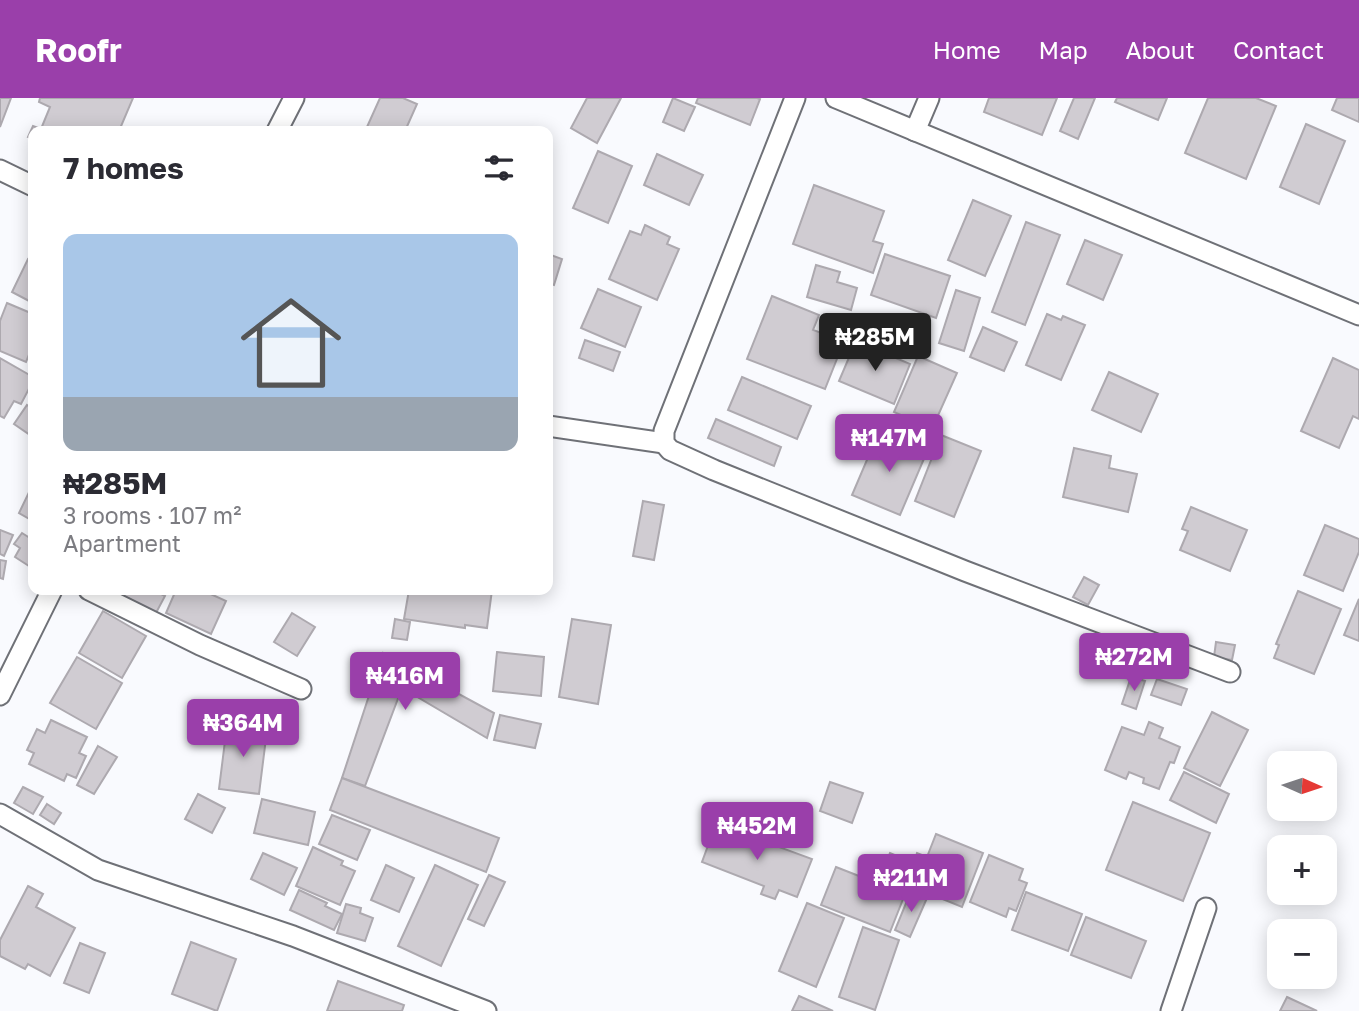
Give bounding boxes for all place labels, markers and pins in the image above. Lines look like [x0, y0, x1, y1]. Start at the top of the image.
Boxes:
pin: ₦285M [826, 314, 924, 373]
pin: ₦147M [840, 414, 938, 474]
pin: ₦272M [1085, 634, 1183, 693]
pin: ₦416M [356, 652, 454, 712]
pin: ₦364M [194, 700, 292, 759]
pin: ₦452M [708, 802, 806, 862]
pin: ₦211M [862, 854, 960, 914]

